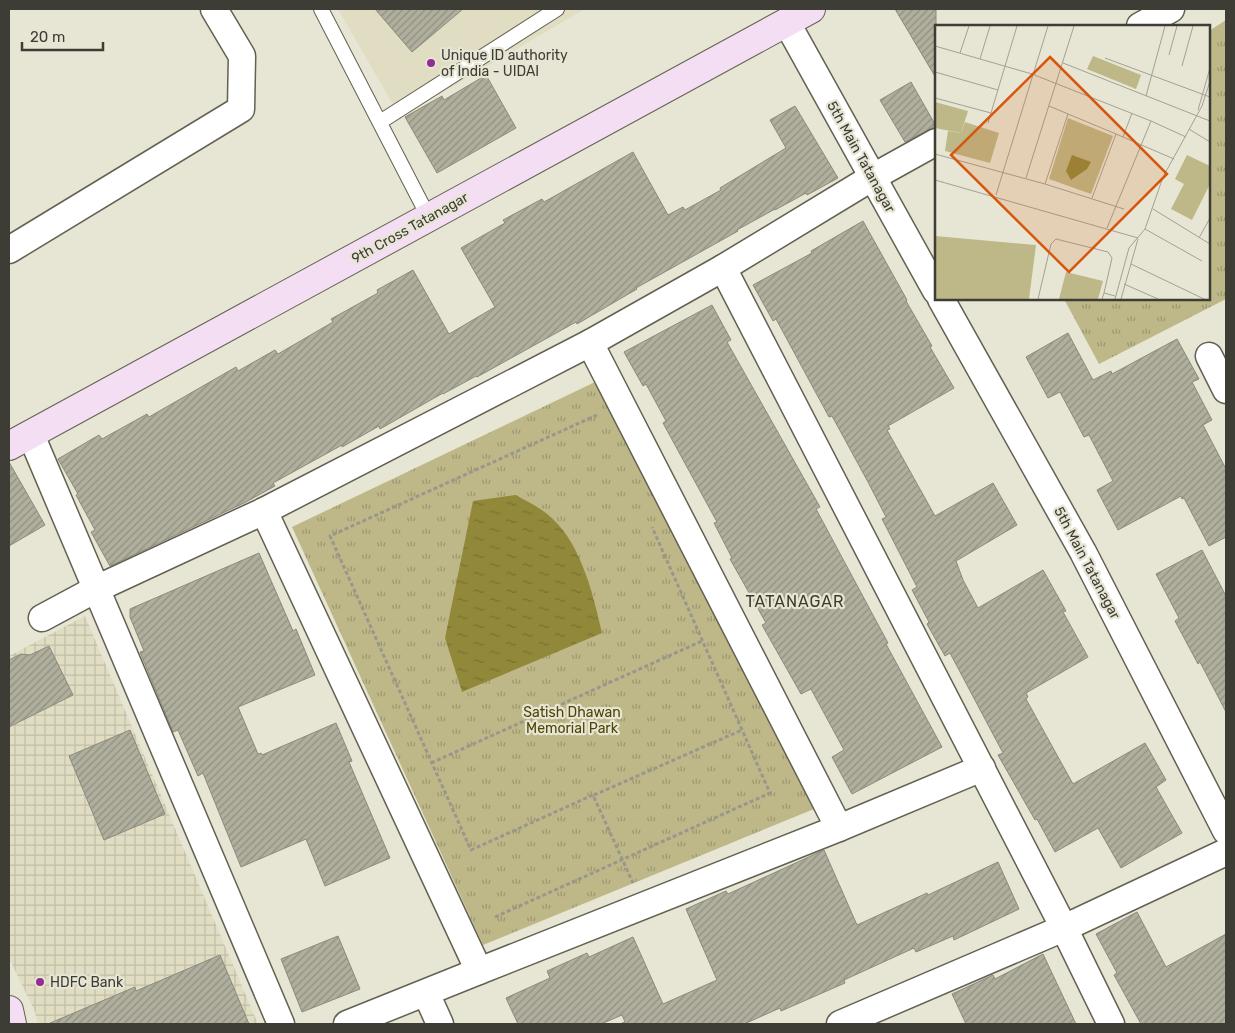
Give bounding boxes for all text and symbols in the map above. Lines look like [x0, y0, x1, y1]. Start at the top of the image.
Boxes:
scale bar [22, 20, 104, 52]
inset map [935, 25, 1210, 300]
text: 20 m [30, 28, 65, 46]
place label: Unique ID authority of India - UIDAI [441, 47, 568, 80]
marker: Unique ID authority of India - UIDAI [425, 57, 437, 69]
street label: 5th Main Tatanagar [823, 98, 899, 216]
street label: 9th Cross Tatanagar [349, 189, 472, 267]
street label: 5th Main Tatanagar [1050, 504, 1124, 623]
district label: TATANAGAR [746, 592, 844, 611]
park label: Satish Dhawan Memorial Park [523, 704, 621, 737]
place label: HDFC Bank [50, 974, 124, 991]
marker: HDFC Bank [34, 976, 46, 988]

